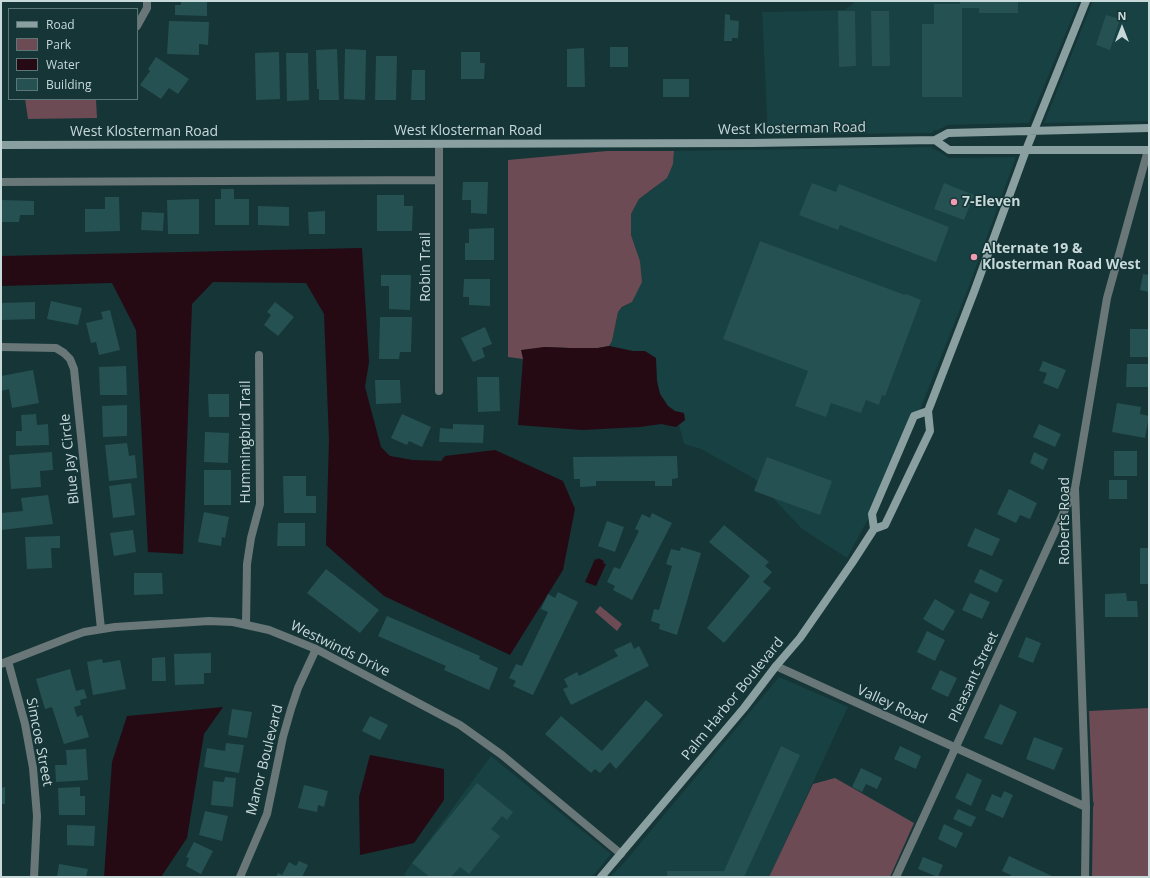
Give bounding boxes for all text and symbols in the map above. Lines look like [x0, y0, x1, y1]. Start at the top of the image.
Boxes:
legend [8, 8, 138, 100]
north arrow [1102, 8, 1142, 48]
text: N [1118, 8, 1126, 23]
text: Road [46, 16, 75, 33]
text: Park [46, 36, 71, 53]
text: Water [46, 56, 80, 73]
text: Building [46, 76, 91, 93]
street label: West Klosterman Road [718, 119, 866, 139]
street label: West Klosterman Road [394, 123, 542, 139]
street label: West Klosterman Road [70, 124, 218, 140]
place label: 7-Eleven [962, 194, 1020, 210]
marker: 7-Eleven [949, 197, 959, 207]
street label: Robin Trail [418, 232, 434, 302]
place label: Alternate 19 & Klosterman Road West [982, 241, 1141, 274]
marker: Alternate 19 & Klosterman Road West [969, 252, 979, 262]
street label: Hummingbird Trail [238, 381, 254, 503]
street label: Blue Jay Circle [57, 413, 83, 505]
street label: Roberts Road [1057, 477, 1073, 565]
street label: Westwinds Drive [288, 618, 392, 680]
street label: Pleasant Street [946, 629, 1002, 725]
street label: Palm Harbor Boulevard [678, 634, 788, 764]
street label: Valley Road [854, 682, 930, 728]
street label: Simcoe Street [22, 696, 56, 788]
street label: Manor Boulevard [243, 703, 287, 817]

